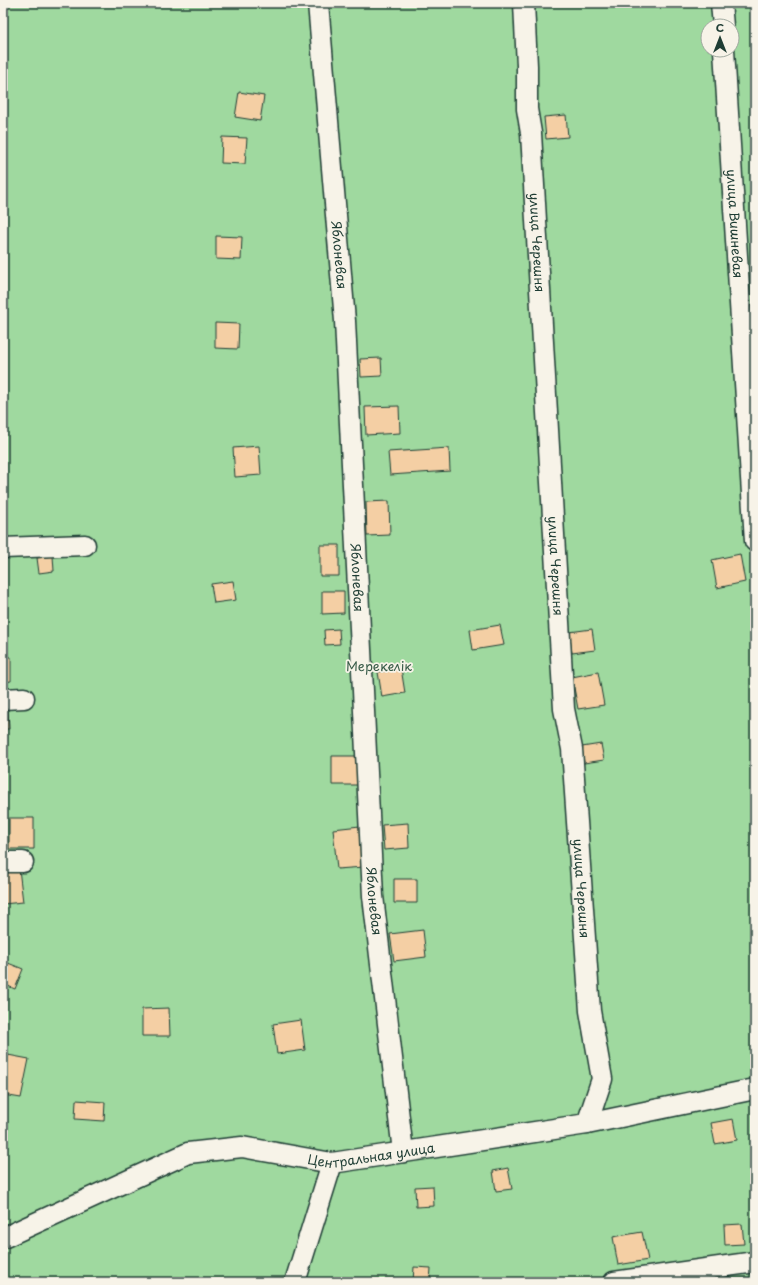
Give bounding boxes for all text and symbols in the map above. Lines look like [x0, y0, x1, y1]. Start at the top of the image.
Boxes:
north arrow [700, 18, 740, 58]
text: С [716, 19, 724, 36]
street label: улица Вишневая [723, 169, 748, 279]
street label: улица Черешня [525, 192, 550, 293]
street label: Яблоневая [328, 220, 352, 290]
street label: улица Черешня [544, 516, 569, 616]
street label: Яблоневая [347, 543, 369, 612]
park label: Мерекелік [346, 656, 412, 675]
street label: улица Черешня [569, 838, 595, 939]
street label: Яблоневая [363, 867, 388, 936]
street label: Центральная улица [306, 1137, 437, 1172]

